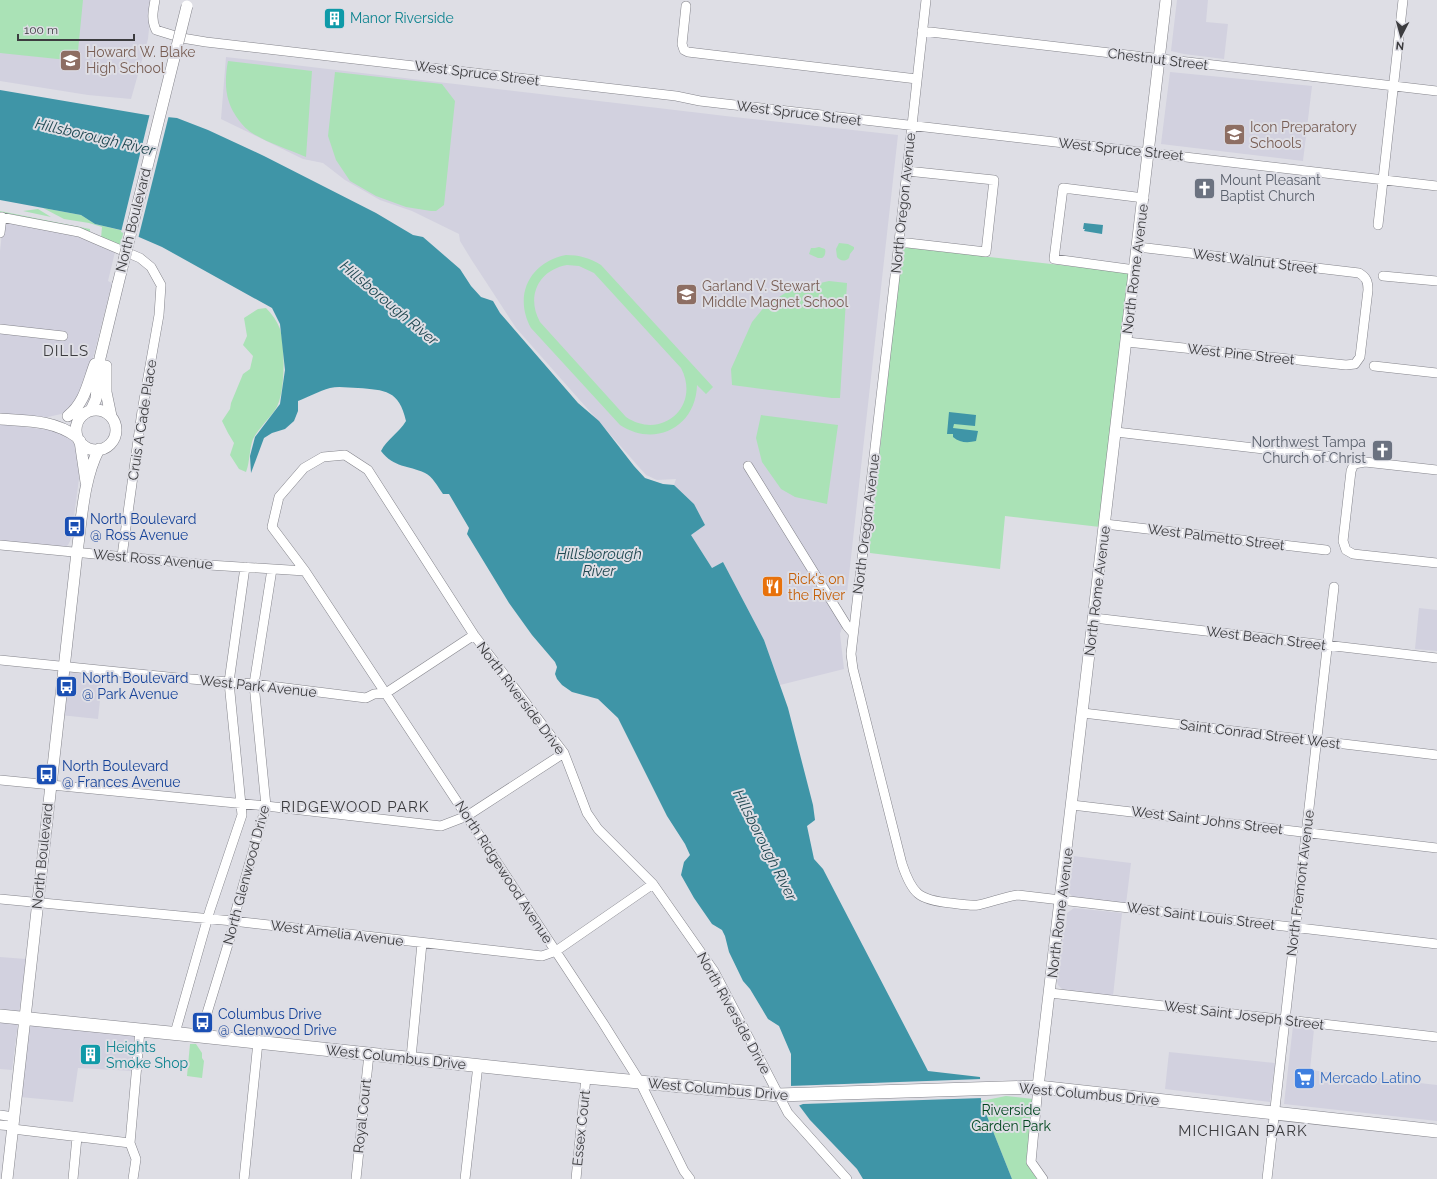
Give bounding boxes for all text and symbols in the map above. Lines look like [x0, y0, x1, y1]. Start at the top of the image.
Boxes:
building icon: Manor Riverside [322, 5, 348, 31]
place label: Manor Riverside [350, 10, 454, 26]
scale bar [18, 16, 134, 42]
north arrow [1381, 16, 1421, 56]
text: 100 m [24, 23, 58, 37]
text: N [1395, 39, 1405, 52]
place label: Howard W. Blake High School [86, 44, 196, 76]
street label: Chestnut Street [1107, 45, 1209, 73]
school or university icon: Howard W. Blake High School [58, 47, 84, 73]
street label: West Spruce Street [414, 57, 541, 89]
street label: West Spruce Street [736, 97, 863, 129]
water label: Hillsborough River [33, 114, 157, 160]
place label: Icon Preparatory Schools [1250, 119, 1357, 151]
school or university icon: Icon Preparatory Schools [1221, 122, 1247, 148]
street label: North Oregon Avenue [888, 132, 918, 274]
street label: West Spruce Street [1058, 134, 1185, 164]
street label: North Boulevard [112, 166, 154, 274]
place label: Mount Pleasant Baptist Church [1220, 172, 1321, 204]
church icon: Mount Pleasant Baptist Church [1191, 175, 1217, 201]
street label: North Rome Avenue [1119, 203, 1151, 335]
street label: West Walnut Street [1192, 245, 1318, 277]
water label: Hillsborough River [336, 257, 442, 350]
place label: Garland V. Stewart Middle Magnet School [702, 278, 848, 310]
school or university icon: Garland V. Stewart Middle Magnet School [674, 281, 700, 307]
street label: West Pine Street [1187, 340, 1296, 368]
district label: DILLS [43, 342, 89, 360]
street label: Cruis A Cade Place [125, 358, 159, 482]
place label: Northwest Tampa Church of Christ [1252, 434, 1366, 466]
church icon: Northwest Tampa Church of Christ [1369, 437, 1395, 463]
street label: North Oregon Avenue [849, 453, 883, 595]
place label: North Boulevard @ Ross Avenue [90, 511, 197, 543]
bus stop icon: North Boulevard @ Ross Avenue [61, 514, 87, 540]
street label: West Palmetto Street [1147, 521, 1286, 553]
street label: North Rome Avenue [1081, 525, 1113, 657]
water label: Hillsborough River [556, 545, 642, 580]
street label: West Ross Avenue [93, 546, 213, 572]
place label: Rick's on the River [788, 571, 845, 603]
restaurant icon: Rick's on the River [759, 574, 785, 600]
street label: West Beach Street [1205, 623, 1327, 653]
street label: North Riverside Drive [474, 639, 568, 757]
place label: North Boulevard @ Park Avenue [82, 670, 189, 702]
street label: West Park Avenue [199, 672, 317, 700]
bus stop icon: North Boulevard @ Park Avenue [53, 673, 79, 699]
street label: Saint Conrad Street West [1179, 716, 1342, 752]
place label: North Boulevard @ Frances Avenue [62, 758, 181, 790]
bus stop icon: North Boulevard @ Frances Avenue [34, 761, 60, 787]
water label: Hillsborough River [729, 786, 801, 904]
district label: RIDGEWOOD PARK [281, 798, 429, 816]
street label: North Ridgewood Avenue [452, 798, 556, 946]
street label: North Boulevard [28, 802, 56, 910]
street label: North Glenwood Drive [220, 803, 272, 947]
street label: West Saint Johns Street [1130, 803, 1284, 837]
street label: North Fremont Avenue [1283, 809, 1317, 957]
street label: North Rome Avenue [1044, 847, 1076, 979]
street label: West Saint Louis Street [1126, 899, 1276, 933]
street label: West Amelia Avenue [270, 917, 404, 949]
street label: North Riverside Drive [694, 949, 774, 1077]
street label: West Saint Joseph Street [1163, 997, 1325, 1033]
place label: Columbus Drive @ Glenwood Drive [218, 1006, 337, 1038]
bus stop icon: Columbus Drive @ Glenwood Drive [189, 1009, 215, 1035]
place label: Heights Smoke Shop [106, 1039, 189, 1071]
building icon: Heights Smoke Shop [77, 1042, 103, 1068]
street label: West Columbus Drive [325, 1042, 467, 1072]
supermarket icon: Mercado Latino [1291, 1065, 1317, 1091]
place label: Mercado Latino [1320, 1070, 1421, 1086]
street label: West Columbus Drive [647, 1075, 789, 1103]
street label: Royal Court [350, 1078, 374, 1154]
street label: West Columbus Drive [1018, 1080, 1160, 1108]
street label: Essex Court [569, 1089, 593, 1167]
park label: Riverside Garden Park [971, 1102, 1051, 1134]
district label: MICHIGAN PARK [1178, 1122, 1308, 1140]

